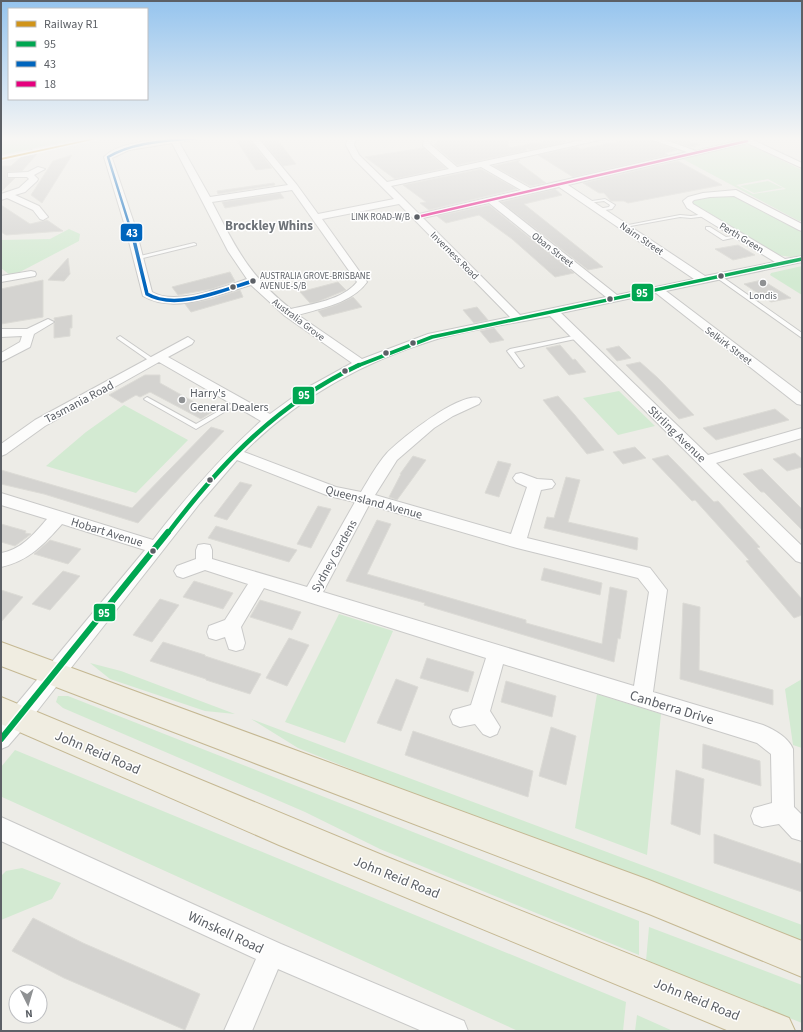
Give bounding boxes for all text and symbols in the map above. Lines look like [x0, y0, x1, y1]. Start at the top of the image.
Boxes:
legend [8, 8, 148, 100]
text: Railway R1 [44, 16, 98, 33]
text: 95 [44, 36, 56, 53]
text: 43 [44, 56, 56, 73]
text: 18 [44, 76, 56, 93]
place label: LINK ROAD-W/B [351, 211, 410, 224]
marker: LINK ROAD-W/B [412, 212, 422, 222]
district label: Brockley Whins [225, 217, 313, 235]
street label: Nairn Street [617, 219, 667, 259]
street label: Perth Green [717, 219, 766, 257]
line badge: 43 [120, 223, 143, 242]
text: 43 [126, 226, 138, 241]
street label: Inverness Road [427, 228, 482, 283]
street label: Oban Street [529, 229, 577, 271]
place label: AUSTRALIA GROVE-BRISBANE AVENUE-S/B [260, 270, 371, 293]
unlabelled marker [716, 271, 726, 281]
marker: AUSTRALIA GROVE-BRISBANE AVENUE-S/B [248, 276, 258, 286]
marker: Londis [758, 278, 768, 288]
unlabelled marker [228, 282, 238, 292]
line badge: 95 [631, 283, 654, 302]
text: 95 [636, 286, 648, 301]
place label: Londis [749, 289, 777, 303]
unlabelled marker [605, 294, 615, 304]
street label: Australia Grove [269, 295, 328, 344]
street label: Selkirk Street [702, 323, 755, 369]
unlabelled marker [408, 338, 418, 348]
unlabelled marker [381, 348, 391, 358]
unlabelled marker [340, 366, 350, 376]
street label: Tasmania Road [42, 377, 117, 428]
place label: Harry's General Dealers [190, 385, 269, 416]
line badge: 95 [292, 386, 315, 405]
text: 95 [298, 388, 310, 403]
marker: Harry's General Dealers [177, 395, 187, 405]
street label: Stirling Avenue [644, 402, 710, 467]
unlabelled marker [205, 475, 215, 485]
street label: Queensland Avenue [324, 481, 424, 524]
street label: Hobart Avenue [69, 513, 145, 552]
street label: Sydney Gardens [307, 517, 361, 596]
unlabelled marker [148, 546, 158, 556]
line badge: 95 [93, 603, 116, 622]
text: 95 [98, 606, 110, 621]
street label: Canberra Drive [627, 686, 716, 730]
street label: John Reid Road [52, 726, 143, 780]
street label: John Reid Road [351, 852, 443, 904]
street label: Winskell Road [184, 907, 267, 959]
street label: John Reid Road [651, 974, 743, 1026]
north arrow [8, 984, 48, 1024]
text: N [25, 1006, 33, 1021]

